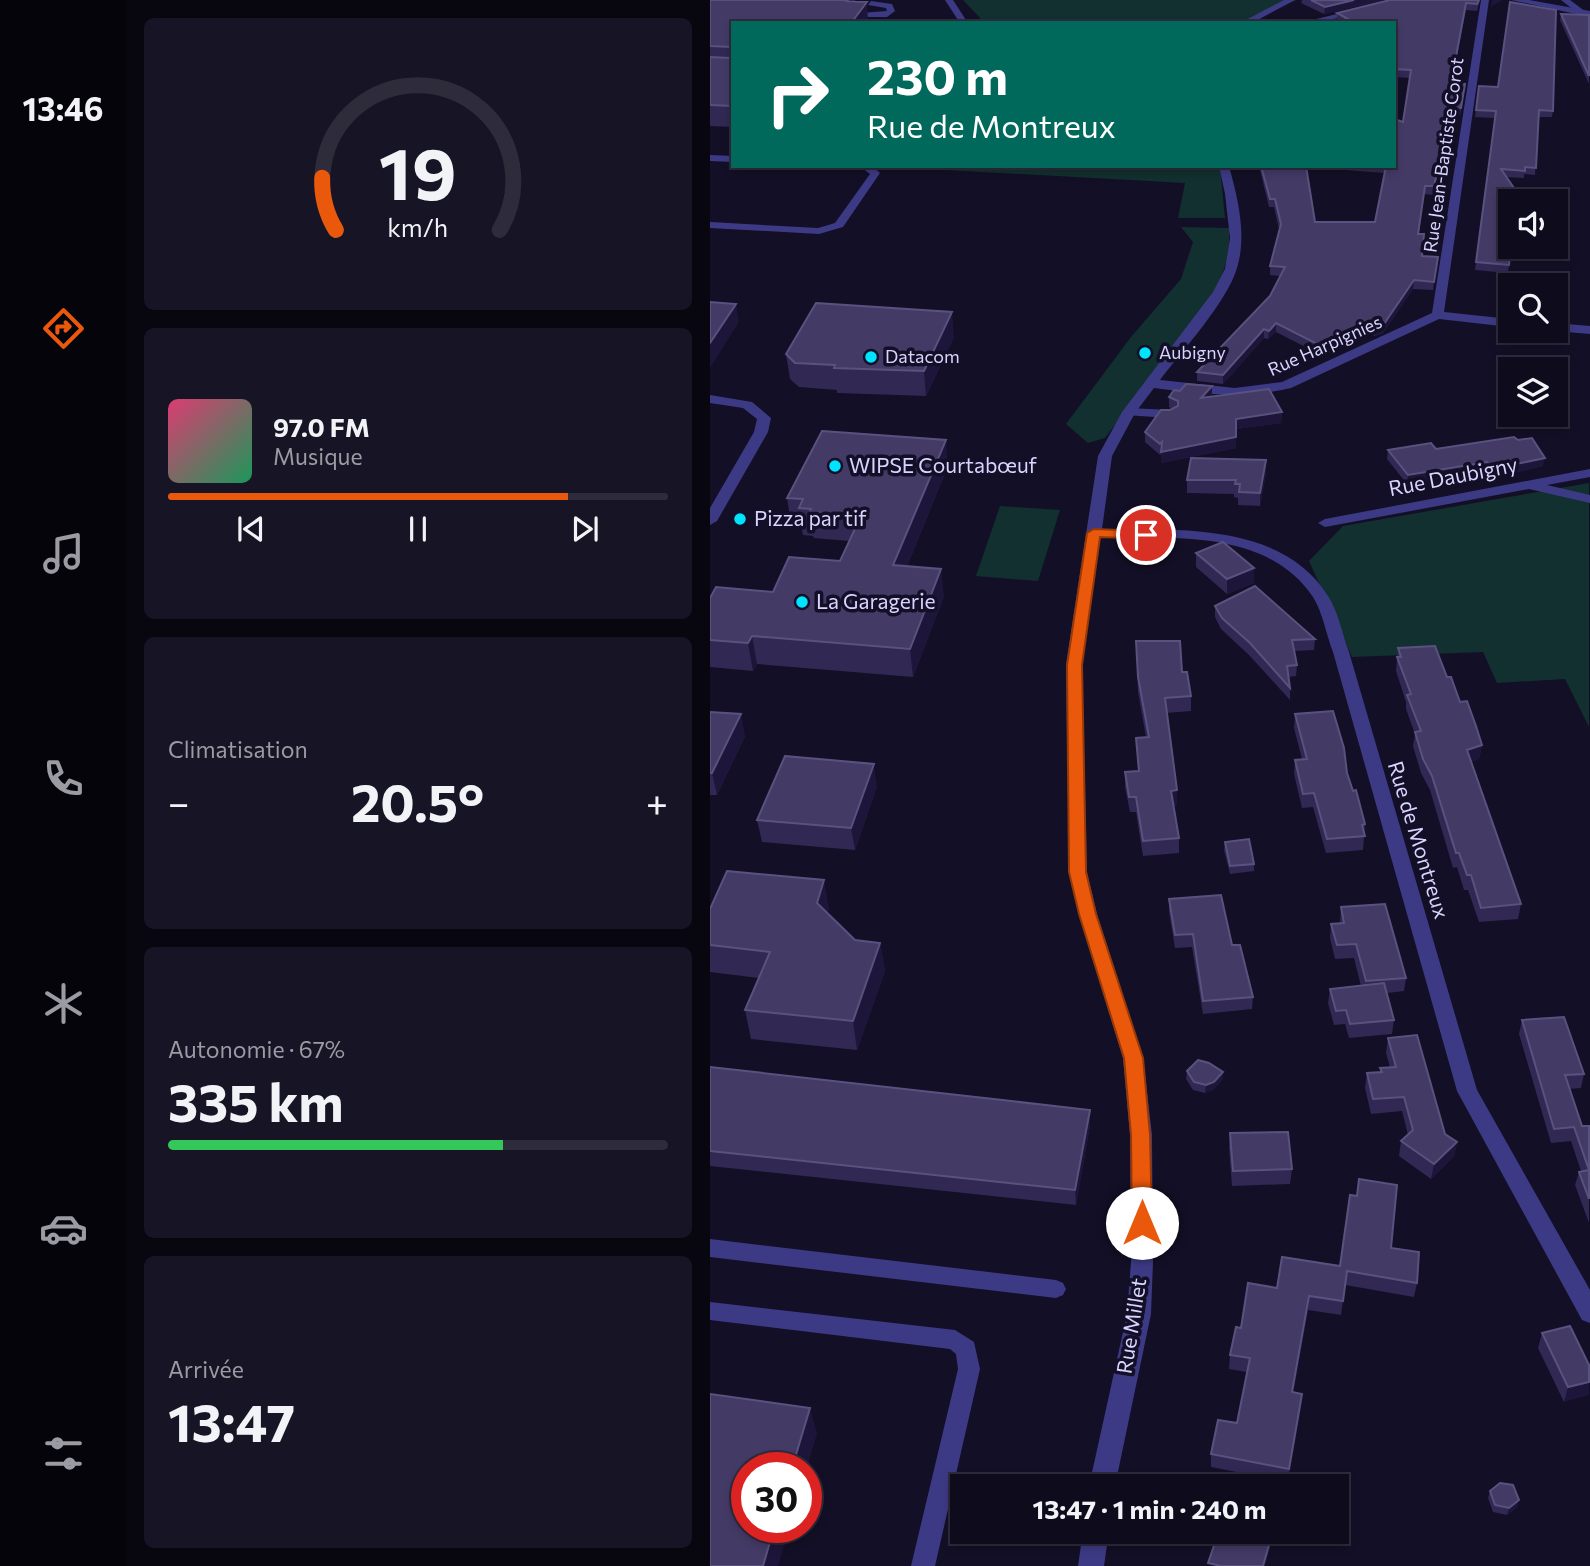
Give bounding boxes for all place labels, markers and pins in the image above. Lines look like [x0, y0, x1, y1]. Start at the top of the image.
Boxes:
place label: Aubigny [1159, 341, 1226, 363]
place label: Datacom [885, 345, 960, 367]
marker: Aubigny [1137, 345, 1153, 361]
marker: Datacom [863, 349, 879, 365]
place label: WIPSE Courtabœuf [849, 452, 1038, 477]
marker: WIPSE Courtabœuf [827, 458, 843, 474]
place label: Pizza par tif [754, 505, 867, 530]
pin [1116, 505, 1176, 565]
marker: Pizza par tif [732, 511, 748, 527]
place label: La Garagerie [816, 588, 936, 613]
marker: La Garagerie [794, 594, 810, 610]

